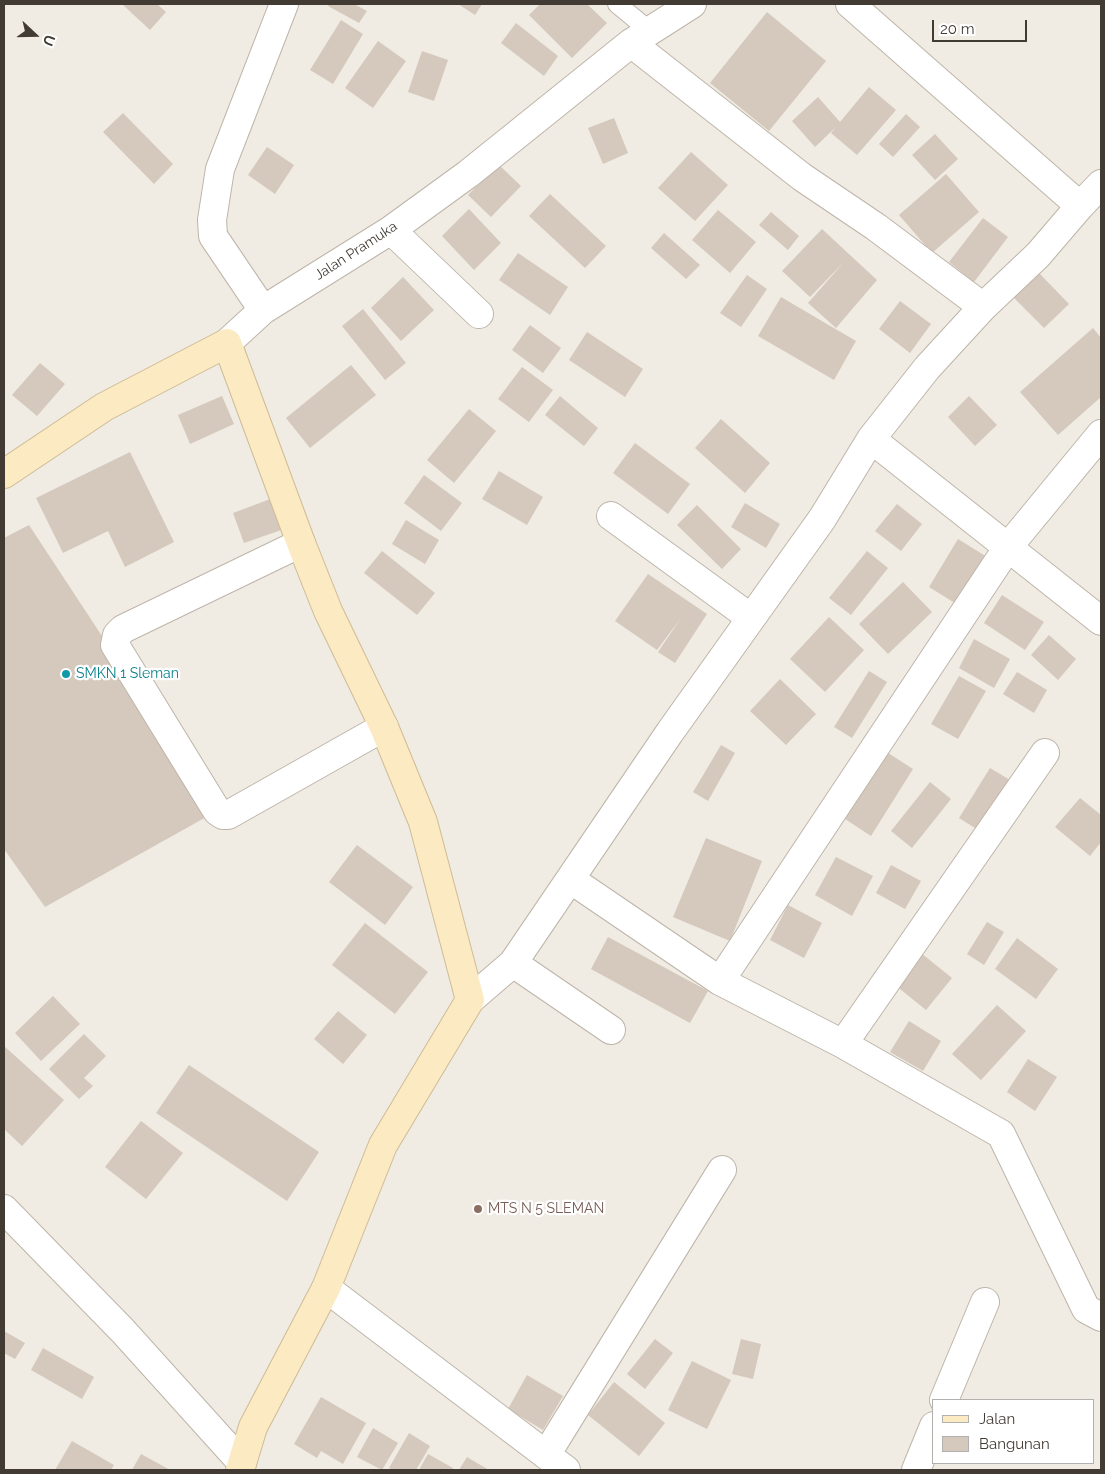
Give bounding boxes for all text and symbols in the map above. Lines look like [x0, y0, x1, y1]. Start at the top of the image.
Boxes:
north arrow [10, 10, 60, 60]
scale bar [935, 10, 1030, 42]
text: 20 m [940, 20, 975, 38]
text: U [40, 33, 58, 48]
street label: Jalan Pramuka [312, 218, 400, 284]
place label: SMKN 1 Sleman [76, 666, 179, 682]
marker: SMKN 1 Sleman [60, 668, 72, 680]
place label: MTS N 5 SLEMAN [488, 1201, 604, 1217]
marker: MTS N 5 SLEMAN [472, 1203, 484, 1215]
legend [932, 1399, 1095, 1464]
text: Jalan [979, 1410, 1015, 1428]
text: Bangunan [979, 1435, 1050, 1453]

